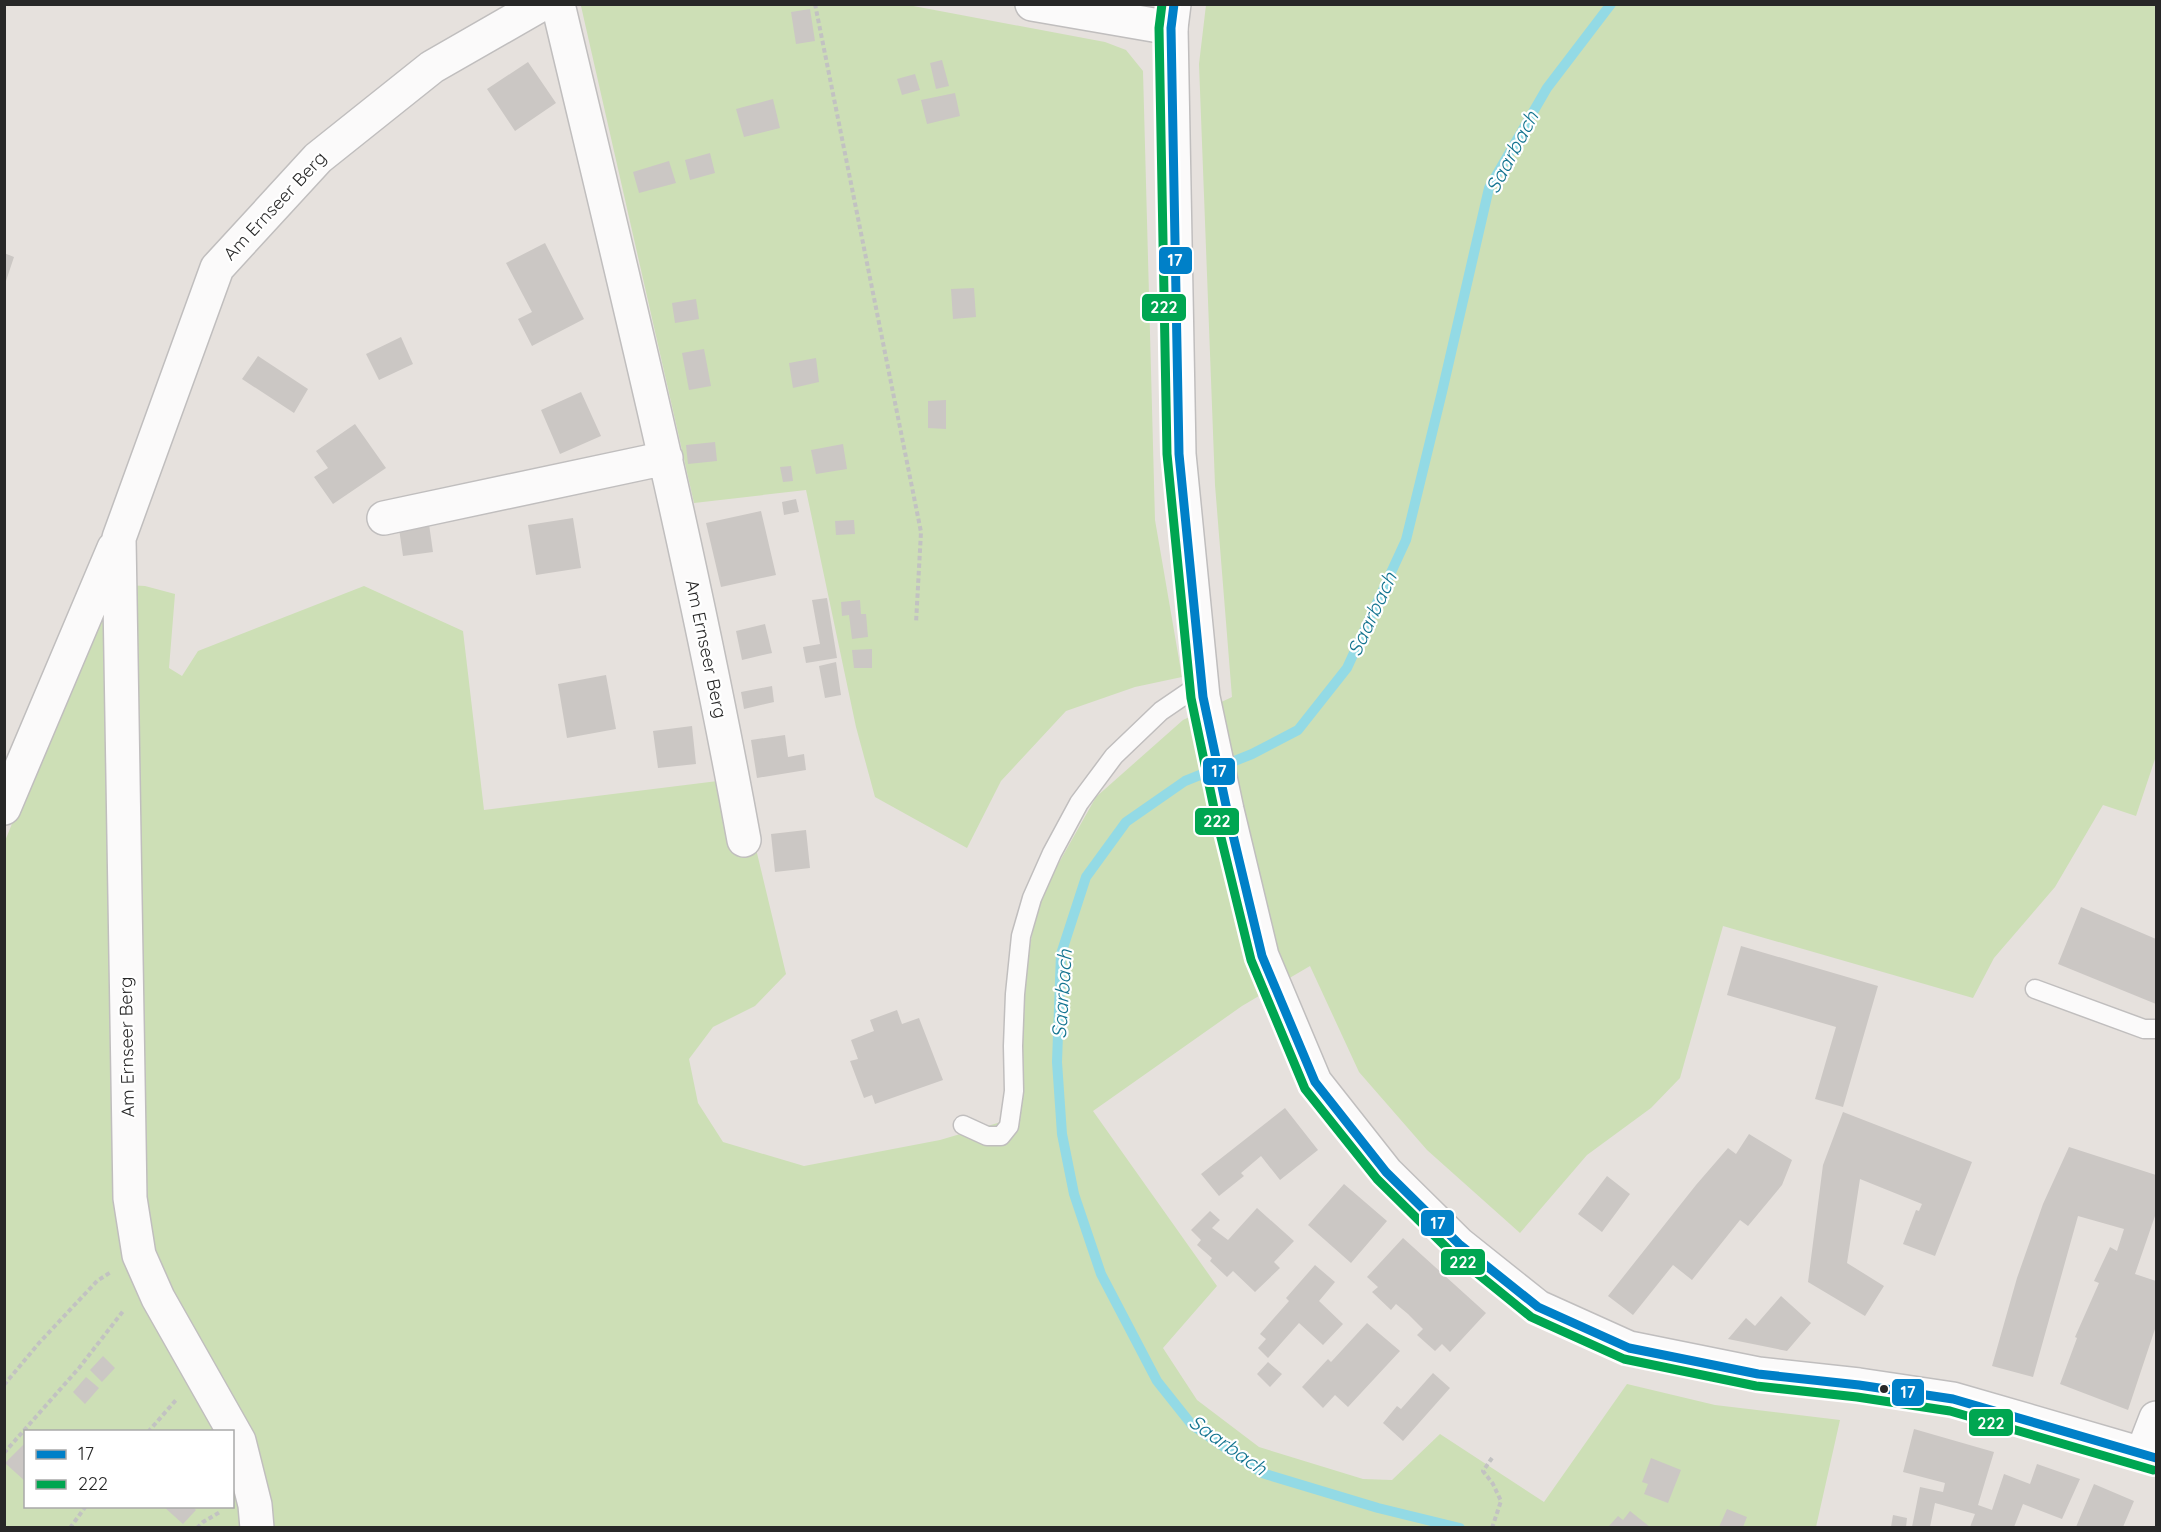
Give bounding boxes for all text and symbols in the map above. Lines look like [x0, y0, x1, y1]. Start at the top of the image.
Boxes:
water label: Saarbach [1480, 106, 1544, 197]
street label: Am Ernseer Berg [218, 146, 331, 265]
line badge: 17 [1158, 246, 1193, 275]
text: 17 [1167, 250, 1183, 270]
line badge: 222 [1141, 293, 1187, 322]
text: 222 [1150, 297, 1178, 317]
water label: Saarbach [1341, 567, 1402, 660]
street label: Am Ernseer Berg [681, 578, 732, 720]
line badge: 17 [1202, 757, 1236, 786]
text: 17 [1211, 761, 1227, 781]
line badge: 222 [1194, 807, 1240, 836]
text: 222 [1203, 811, 1231, 831]
water label: Saarbach [1046, 948, 1077, 1039]
street label: Am Ernseer Berg [114, 976, 139, 1118]
line badge: 17 [1420, 1209, 1455, 1237]
text: 17 [1430, 1213, 1446, 1233]
line badge: 222 [1440, 1248, 1486, 1276]
text: 222 [1449, 1252, 1477, 1272]
line badge: 17 [1891, 1378, 1925, 1407]
text: 17 [1900, 1382, 1916, 1402]
unlabelled marker [1878, 1383, 1890, 1395]
line badge: 222 [1968, 1408, 2014, 1437]
water label: Saarbach [1185, 1409, 1273, 1481]
text: 222 [1977, 1413, 2005, 1433]
legend [24, 1430, 234, 1508]
text: 17 [78, 1442, 94, 1465]
text: 222 [78, 1472, 108, 1495]

